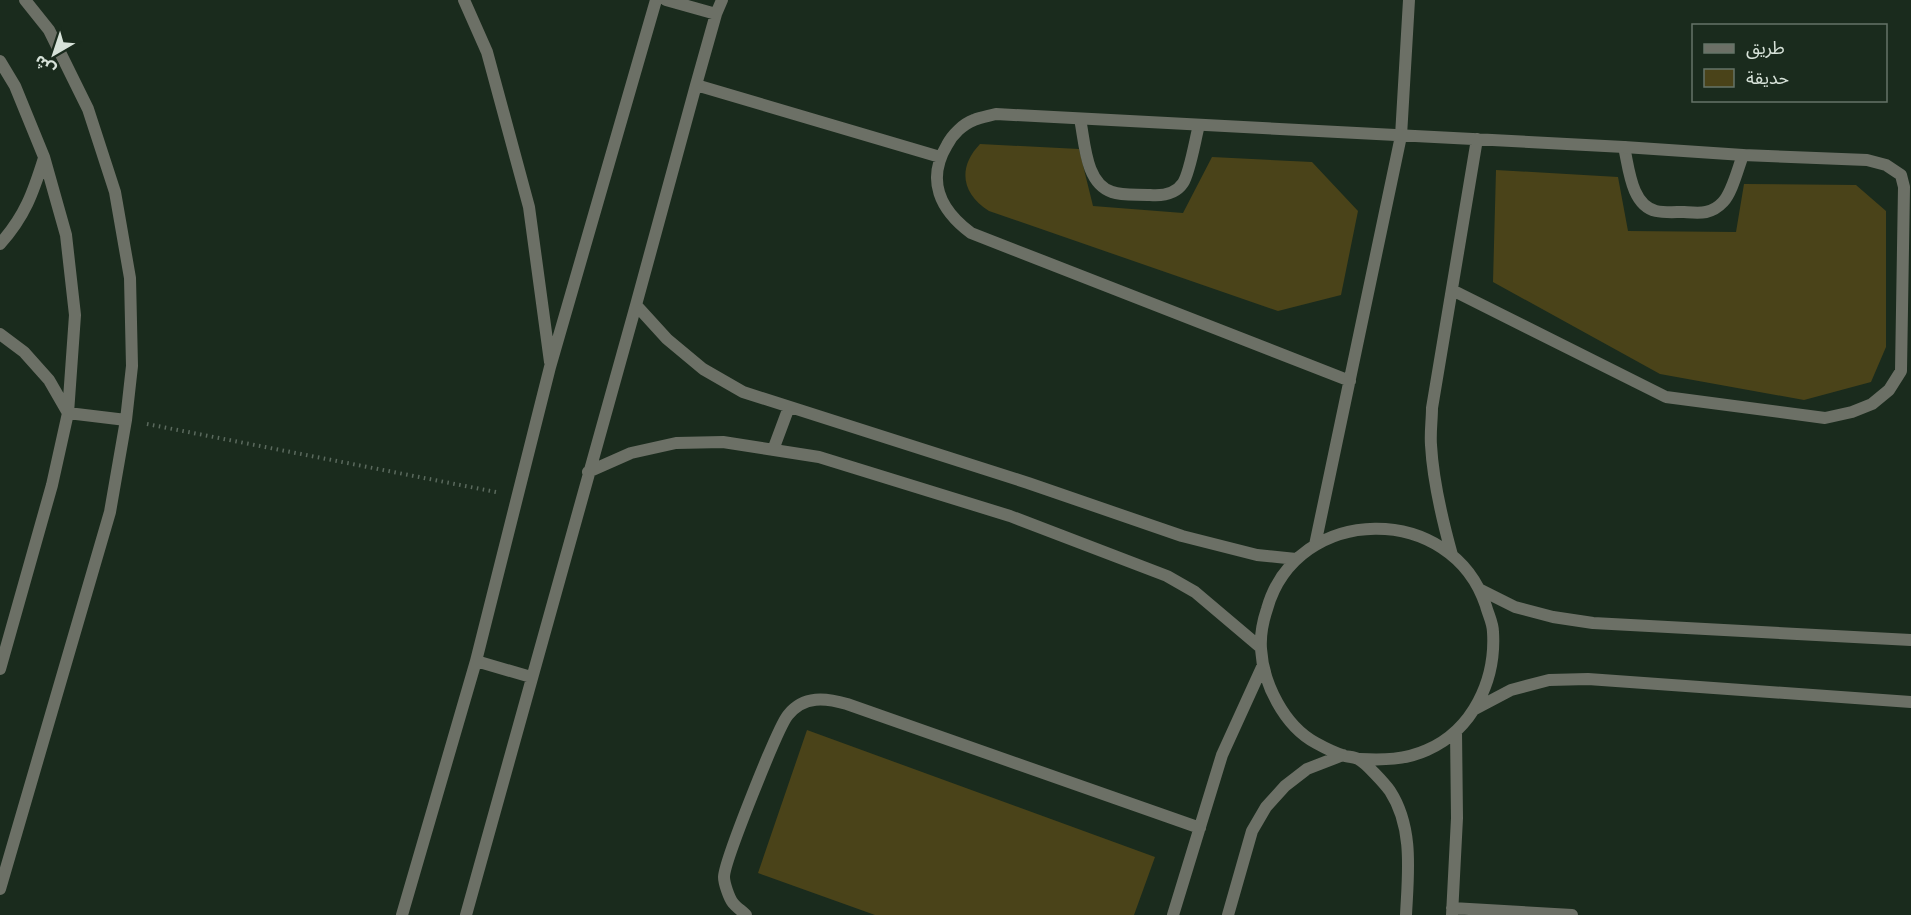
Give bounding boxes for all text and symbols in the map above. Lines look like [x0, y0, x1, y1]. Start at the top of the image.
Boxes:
north arrow [24, 24, 84, 84]
legend [1692, 24, 1887, 102]
text: طريق [1746, 35, 1785, 60]
text: ش [29, 49, 61, 81]
text: حديقة [1746, 65, 1789, 90]

